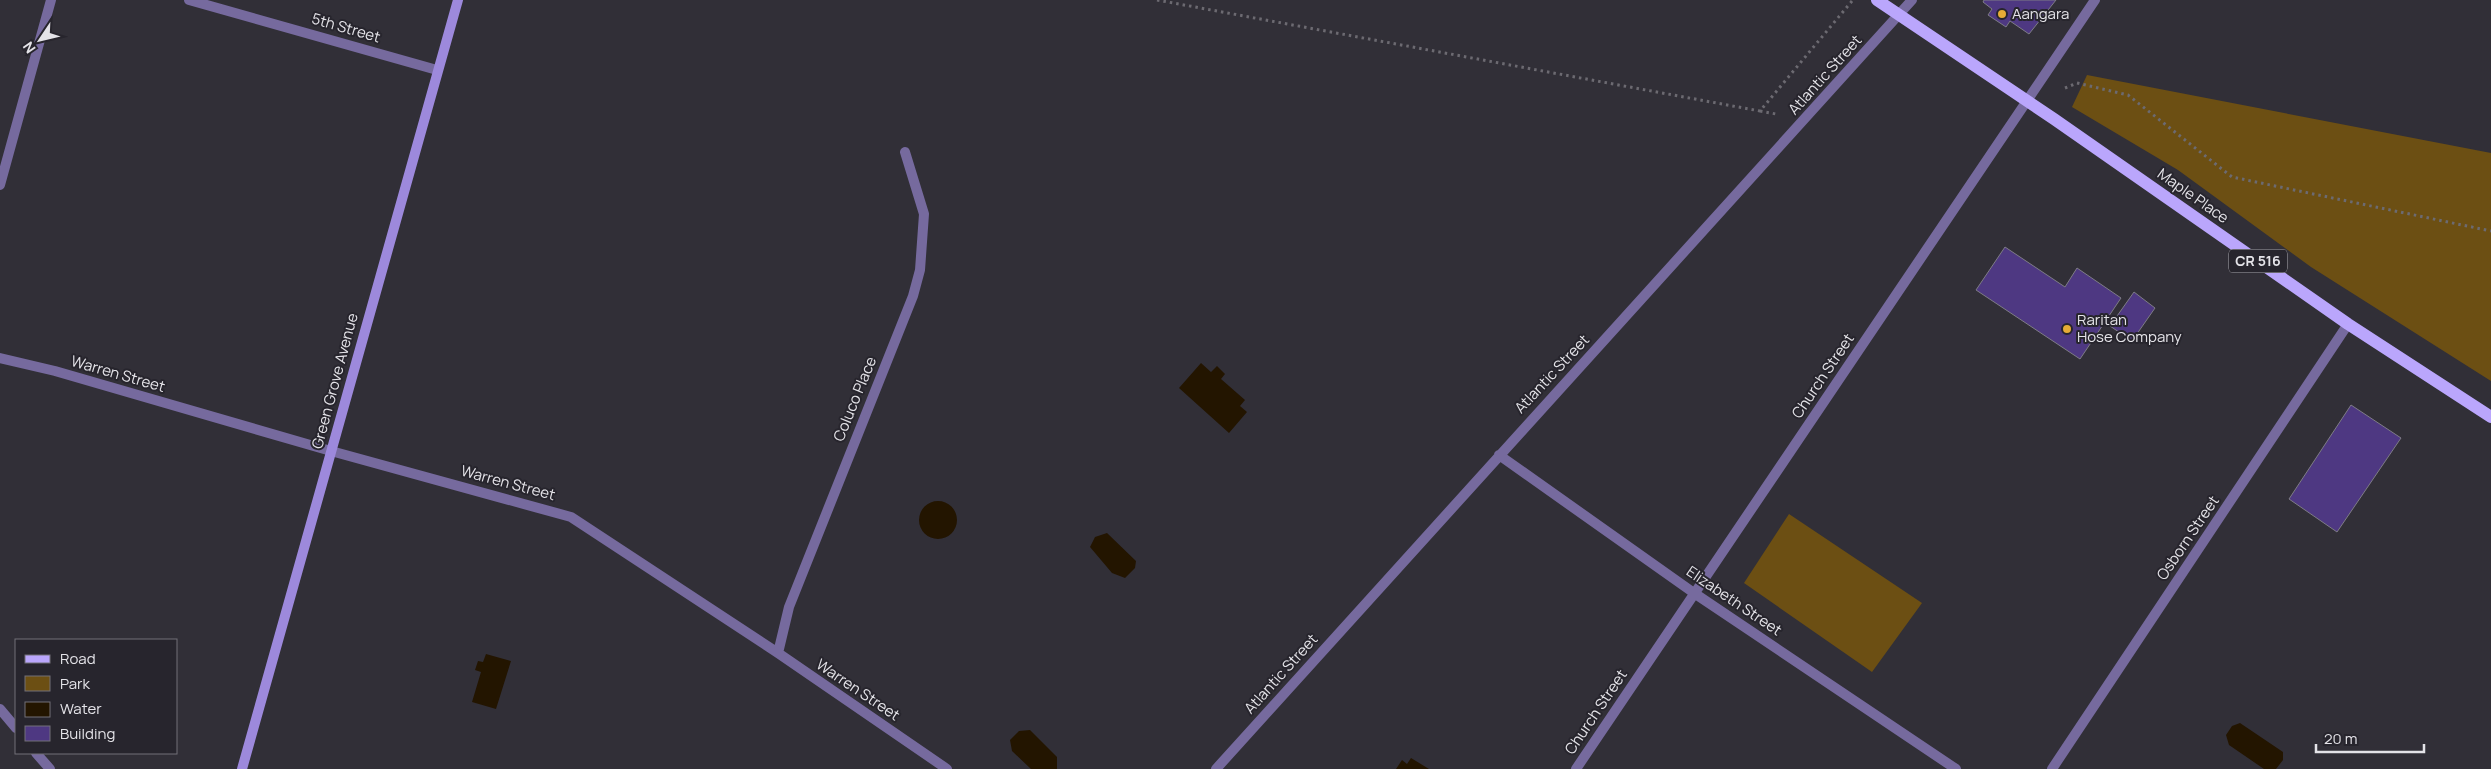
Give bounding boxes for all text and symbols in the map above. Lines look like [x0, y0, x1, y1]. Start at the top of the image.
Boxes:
place label: Aangara [2012, 3, 2069, 24]
street label: 5th Street [309, 8, 383, 47]
marker: Aangara [1996, 8, 2008, 20]
north arrow [15, 15, 65, 65]
street label: Atlantic Street [1783, 30, 1866, 119]
text: N [18, 38, 40, 57]
street label: Maple Place [2153, 163, 2233, 228]
road number: CR 516 [2229, 250, 2287, 272]
place label: Raritan Hose Company [2077, 309, 2182, 347]
street label: Green Grove Avenue [306, 310, 363, 451]
marker: Raritan Hose Company [2061, 323, 2073, 335]
street label: Church Street [1786, 329, 1859, 422]
street label: Atlantic Street [1510, 330, 1594, 418]
street label: Warren Street [69, 350, 168, 397]
street label: Coluco Place [828, 353, 881, 444]
street label: Warren Street [459, 460, 558, 505]
street label: Osborn Street [2152, 491, 2224, 584]
street label: Elizabeth Street [1682, 561, 1786, 640]
street label: Atlantic Street [1239, 629, 1322, 718]
legend [15, 639, 178, 754]
text: Road [60, 648, 96, 669]
street label: Warren Street [812, 654, 904, 725]
street label: Church Street [1559, 665, 1632, 758]
text: Park [60, 673, 90, 694]
text: Water [60, 698, 102, 719]
scale bar [2316, 722, 2424, 754]
text: Building [60, 723, 115, 744]
text: 20 m [2324, 728, 2357, 749]

